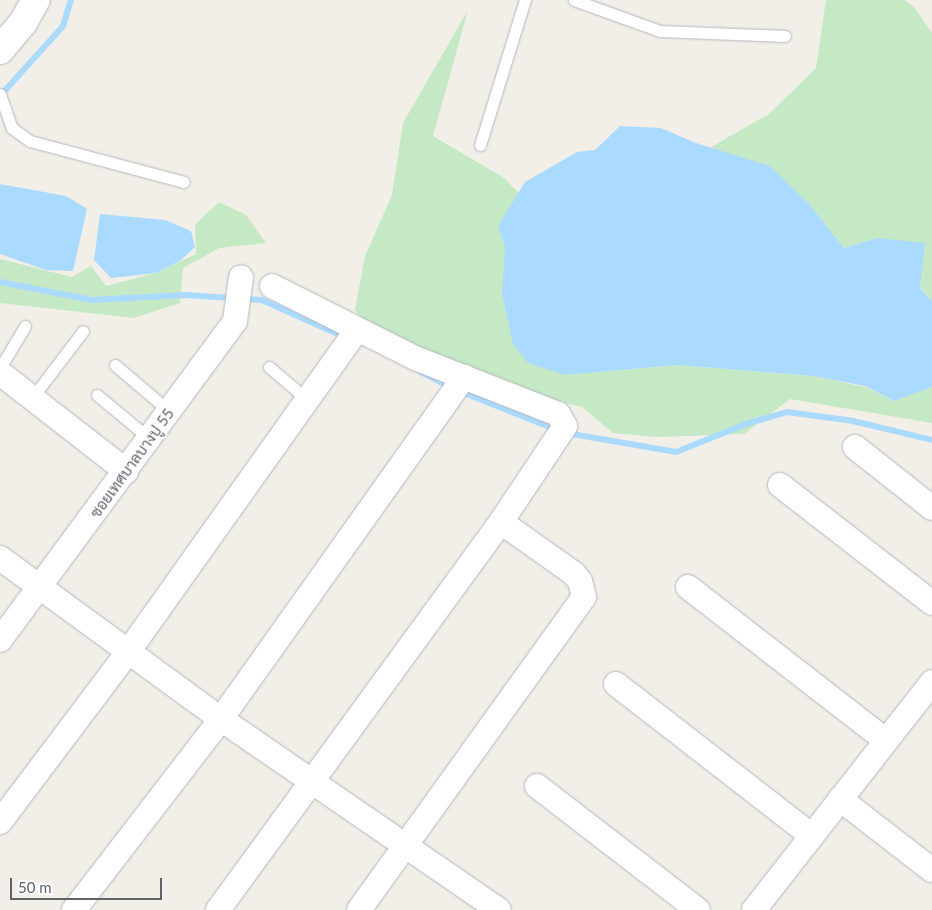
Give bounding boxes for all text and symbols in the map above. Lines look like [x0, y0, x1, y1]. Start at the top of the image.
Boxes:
street label: ซอยเทศบาลบางปู 55 [86, 405, 178, 521]
scale bar [12, 868, 165, 900]
text: 50 m [18, 878, 52, 896]

